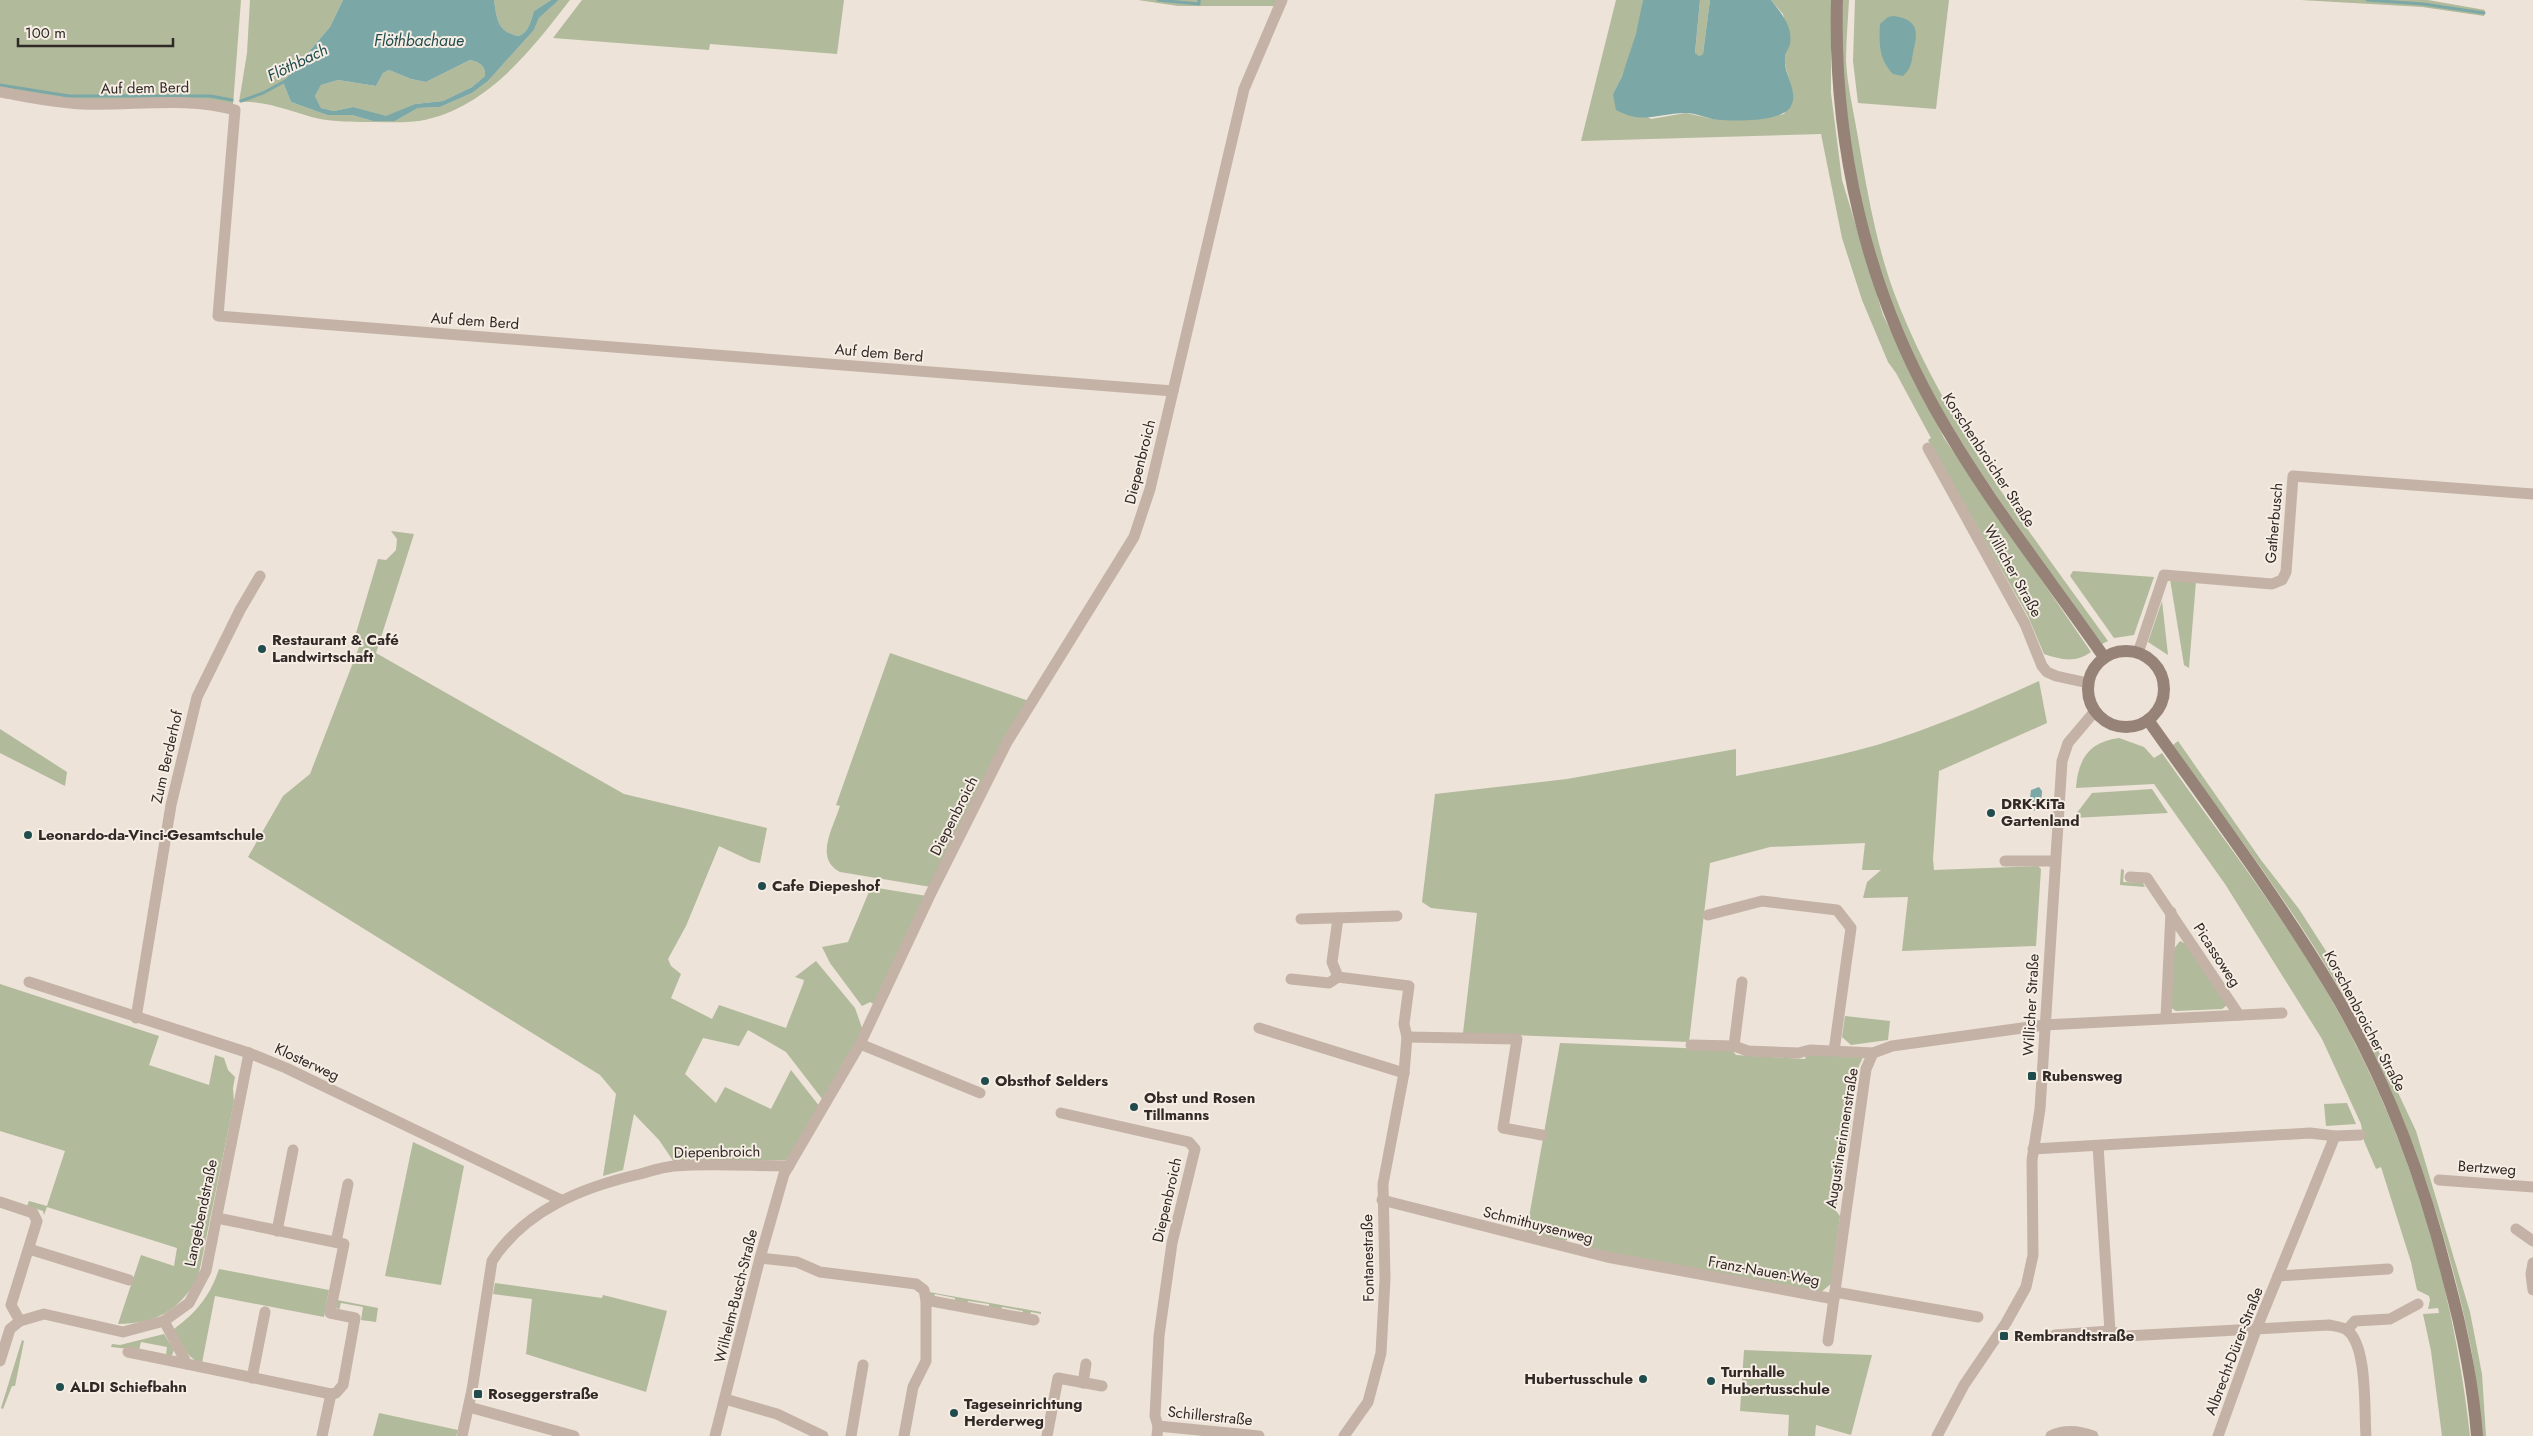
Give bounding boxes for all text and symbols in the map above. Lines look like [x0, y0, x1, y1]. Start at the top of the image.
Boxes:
scale bar [18, 15, 172, 47]
text: 100 m [25, 22, 66, 44]
water label: Flöthbachaue [374, 29, 464, 52]
water label: Flöthbach [263, 38, 331, 87]
street label: Auf dem Berd [101, 76, 189, 100]
street label: Auf dem Berd [430, 307, 520, 335]
street label: Auf dem Berd [834, 338, 924, 368]
street label: Korschenbroicher Straße [1937, 388, 2041, 532]
street label: Diepenbroich [1119, 417, 1161, 507]
street label: Gatherbusch [2260, 482, 2288, 564]
street label: Willicher Straße [1979, 521, 2048, 621]
place label: Restaurant & Café Landwirtschaft [272, 629, 399, 668]
marker: Restaurant & Café Landwirtschaft [256, 643, 268, 655]
street label: Zum Berderhof [146, 708, 189, 806]
street label: Diepenbroich [925, 772, 983, 860]
place label: DRK-KiTa Gartenland [2001, 793, 2079, 832]
marker: DRK-KiTa Gartenland [1985, 807, 1997, 819]
place label: Leonardo-da-Vinci-Gesamtschule [38, 824, 264, 846]
marker: Leonardo-da-Vinci-Gesamtschule [22, 829, 34, 841]
place label: Cafe Diepeshof [772, 875, 881, 897]
marker: Cafe Diepeshof [756, 880, 768, 892]
street label: Picassoweg [2188, 918, 2246, 992]
street label: Korschenbroicher Straße [2319, 947, 2412, 1095]
street label: Willicher Straße [2017, 953, 2045, 1057]
street label: Klosterweg [271, 1037, 343, 1087]
place label: Rubensweg [2042, 1065, 2123, 1087]
street label: Augustinerinnenstraße [1820, 1066, 1864, 1210]
place label: Obsthof Selders [995, 1070, 1108, 1092]
marker: Rubensweg [2026, 1070, 2038, 1082]
marker: Obsthof Selders [979, 1075, 991, 1087]
place label: Obst und Rosen Tillmanns [1144, 1087, 1255, 1126]
marker: Obst und Rosen Tillmanns [1128, 1101, 1140, 1113]
street label: Diepenbroich [674, 1140, 760, 1164]
street label: Diepenbroich [1147, 1155, 1187, 1245]
street label: Bertzweg [2457, 1155, 2517, 1181]
street label: Langebendstraße [179, 1157, 223, 1269]
street label: Schmithuysenweg [1481, 1201, 1595, 1249]
street label: Fontanestraße [1356, 1214, 1380, 1302]
street label: Wilhelm-Busch-Straße [709, 1227, 763, 1365]
street label: Franz-Nauen-Weg [1707, 1250, 1821, 1292]
street label: Albrecht-Dürer-Straße [2199, 1283, 2269, 1418]
place label: Rembrandtstraße [2014, 1325, 2135, 1347]
marker: Rembrandtstraße [1998, 1330, 2010, 1342]
place label: Turnhalle Hubertusschule [1721, 1361, 1830, 1400]
place label: Hubertusschule [1524, 1368, 1633, 1390]
marker: Hubertusschule [1637, 1373, 1649, 1385]
marker: Turnhalle Hubertusschule [1705, 1375, 1717, 1387]
place label: ALDI Schiefbahn [69, 1376, 187, 1398]
marker: ALDI Schiefbahn [54, 1381, 66, 1393]
place label: Roseggerstraße [488, 1383, 599, 1405]
marker: Roseggerstraße [472, 1388, 484, 1400]
place label: Tageseinrichtung Herderweg [964, 1393, 1082, 1432]
street label: Schillerstraße [1167, 1401, 1254, 1431]
marker: Tageseinrichtung Herderweg [948, 1407, 960, 1419]

